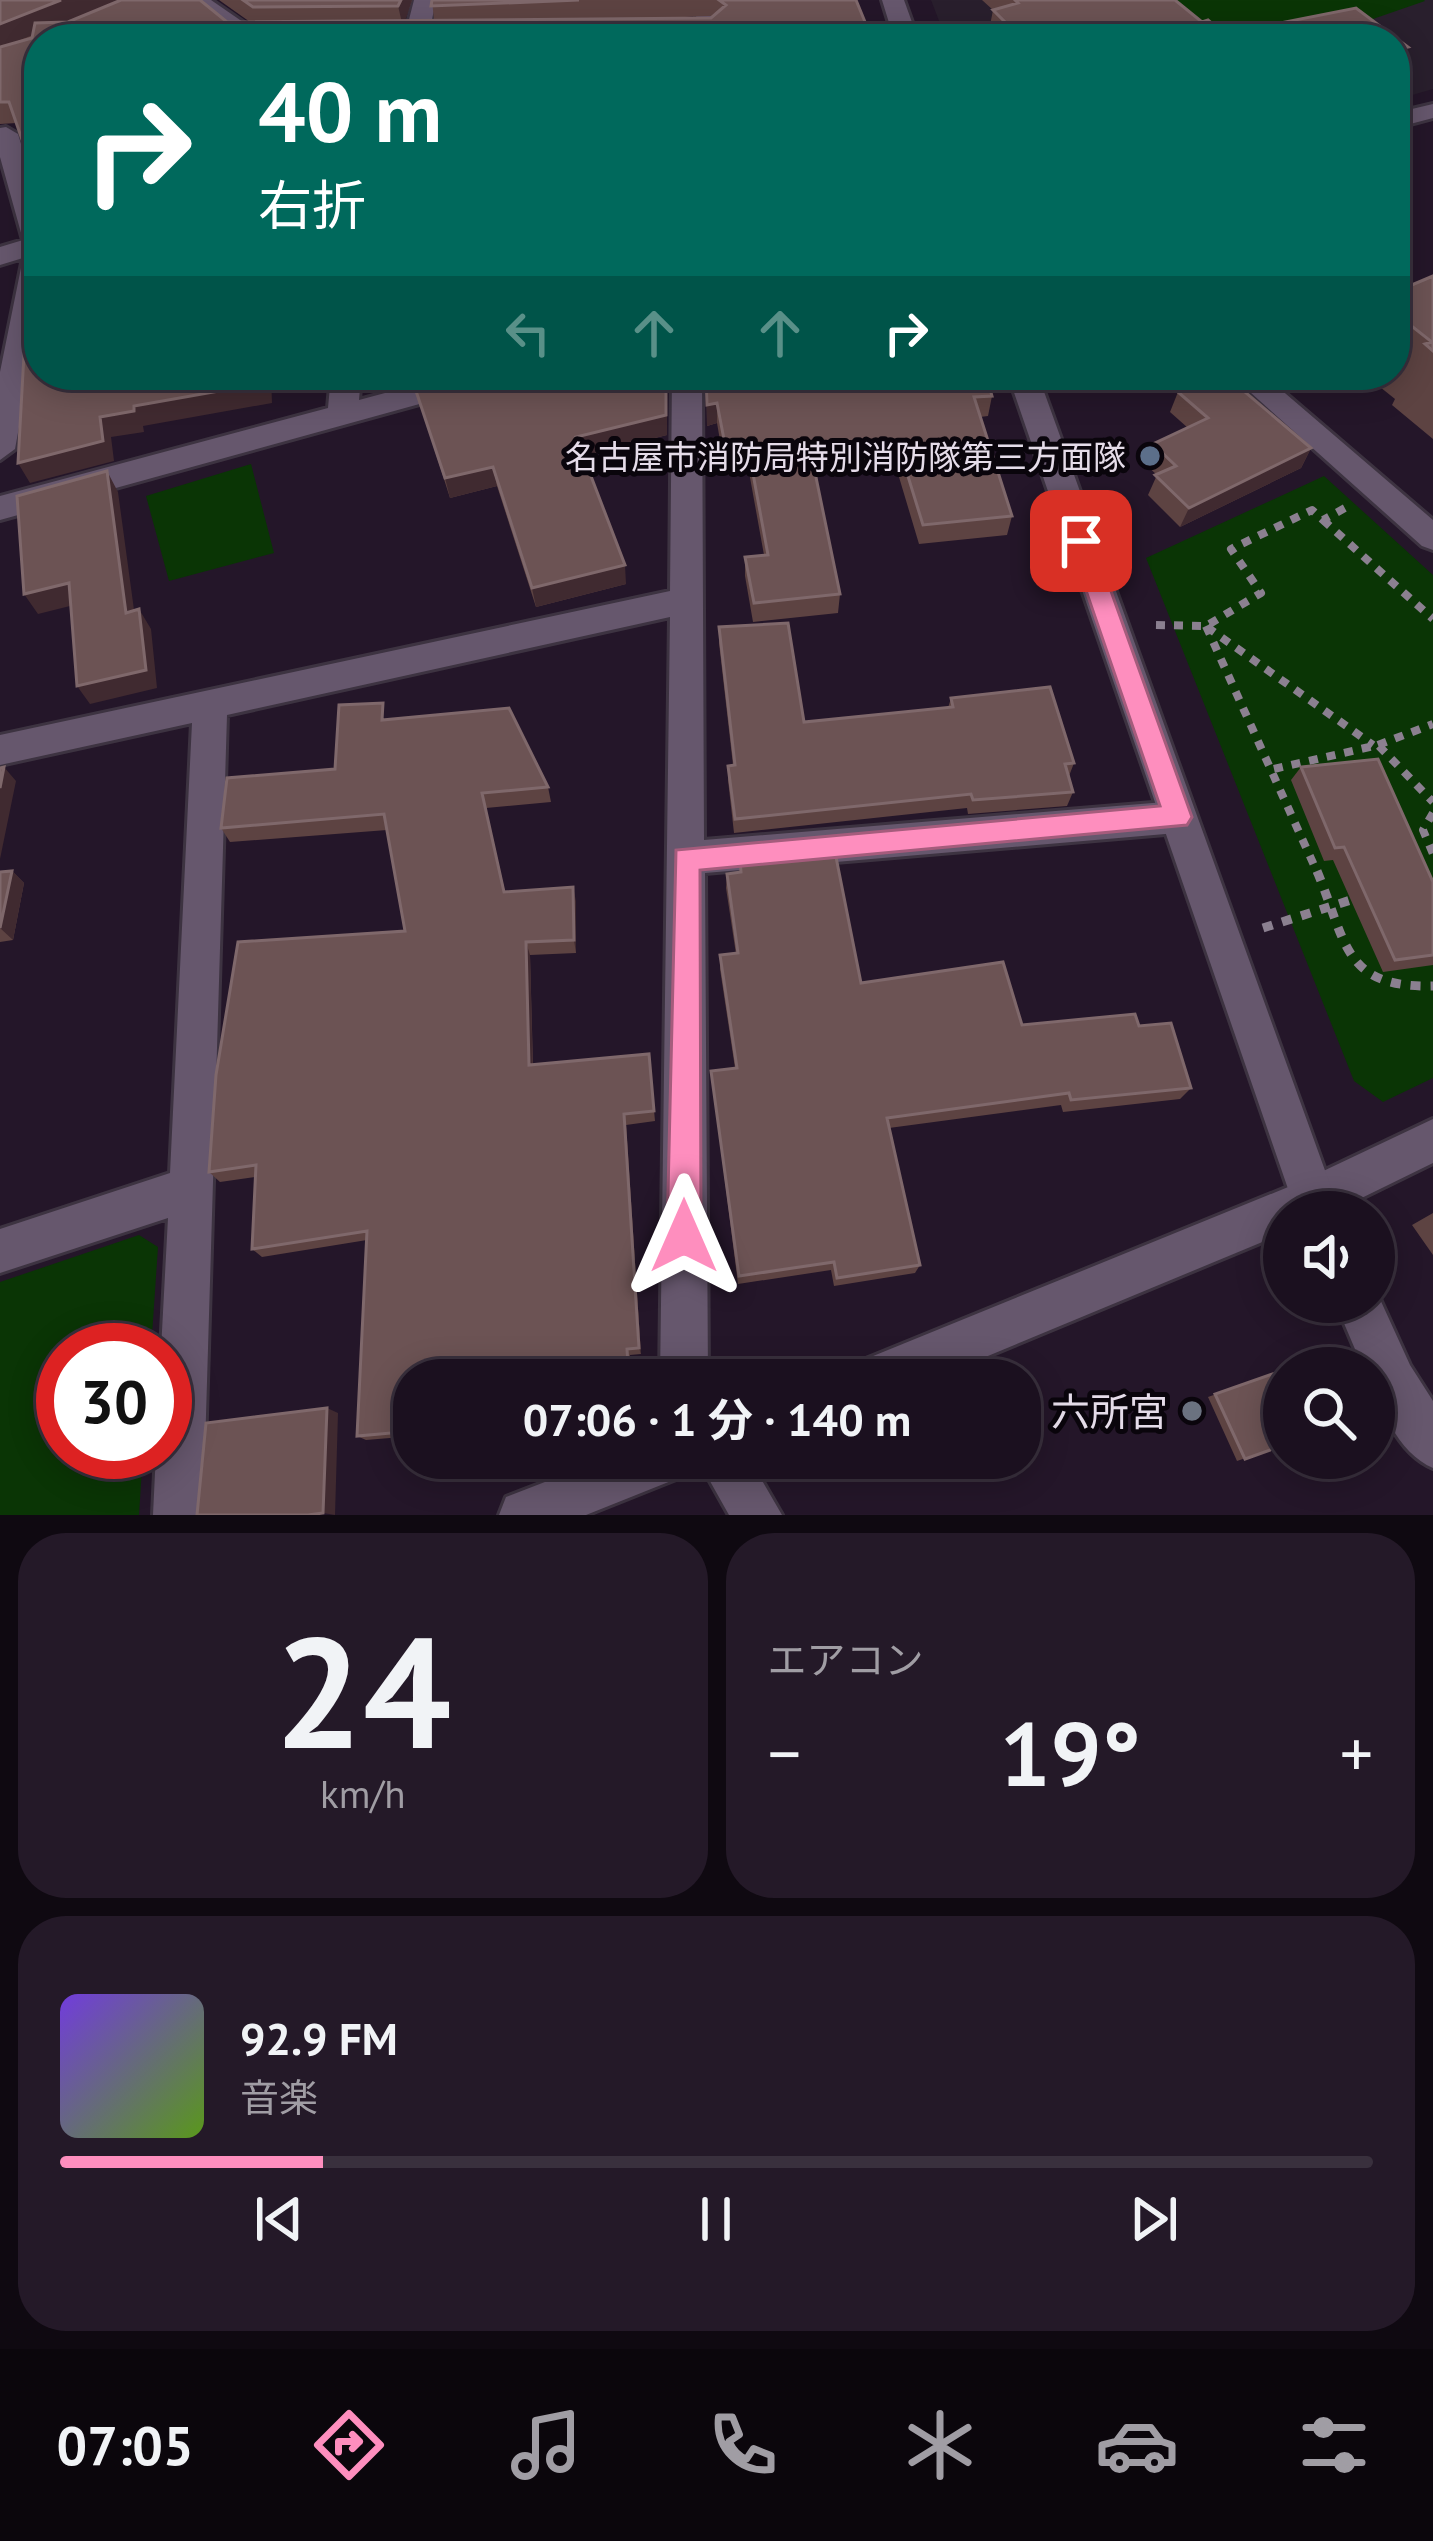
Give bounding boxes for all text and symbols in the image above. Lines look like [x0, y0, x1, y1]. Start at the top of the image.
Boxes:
text: 40 m [258, 56, 442, 165]
icon: right [60, 72, 216, 228]
text: 右折 [258, 170, 366, 240]
icon: left [495, 300, 561, 366]
icon: ahead [621, 300, 687, 366]
icon: ahead [747, 300, 813, 366]
icon: right [873, 300, 939, 366]
place label: 名古屋市消防局特別消防隊第三方面隊 [565, 435, 1126, 478]
marker: 名古屋市消防局特別消防隊第三方面隊 [1137, 443, 1163, 469]
pin [1030, 490, 1132, 592]
icon: arrive [1048, 508, 1114, 574]
position arrow [621, 1173, 747, 1299]
map controls [1263, 1191, 1395, 1479]
button: sound [1263, 1191, 1395, 1323]
speed limit sign: 30 [36, 1323, 192, 1479]
button: search [1263, 1347, 1395, 1479]
place label: 六所宮 [1051, 1386, 1168, 1437]
text: 07:06 · 1 分 · 140 m [523, 1390, 911, 1448]
marker: 六所宮 [1179, 1398, 1205, 1424]
text: 24 [274, 1589, 451, 1791]
text: エアコン [768, 1634, 924, 1685]
text: 19° [1000, 1694, 1141, 1811]
text: − [768, 1710, 801, 1795]
text: + [1340, 1710, 1373, 1795]
text: km/h [320, 1768, 406, 1819]
text: 92.9 FM [240, 2009, 398, 2067]
text: 音楽 [240, 2072, 318, 2123]
icon: previous [246, 2186, 312, 2252]
icon: pause [683, 2186, 749, 2252]
icon: next [1121, 2186, 1187, 2252]
icon: directions [307, 2403, 391, 2487]
icon: music [504, 2403, 588, 2487]
icon: phone [701, 2403, 785, 2487]
icon: climate [898, 2403, 982, 2487]
icon: car [1095, 2403, 1179, 2487]
icon: filters [1292, 2403, 1376, 2487]
text: 07:05 [57, 2410, 194, 2480]

